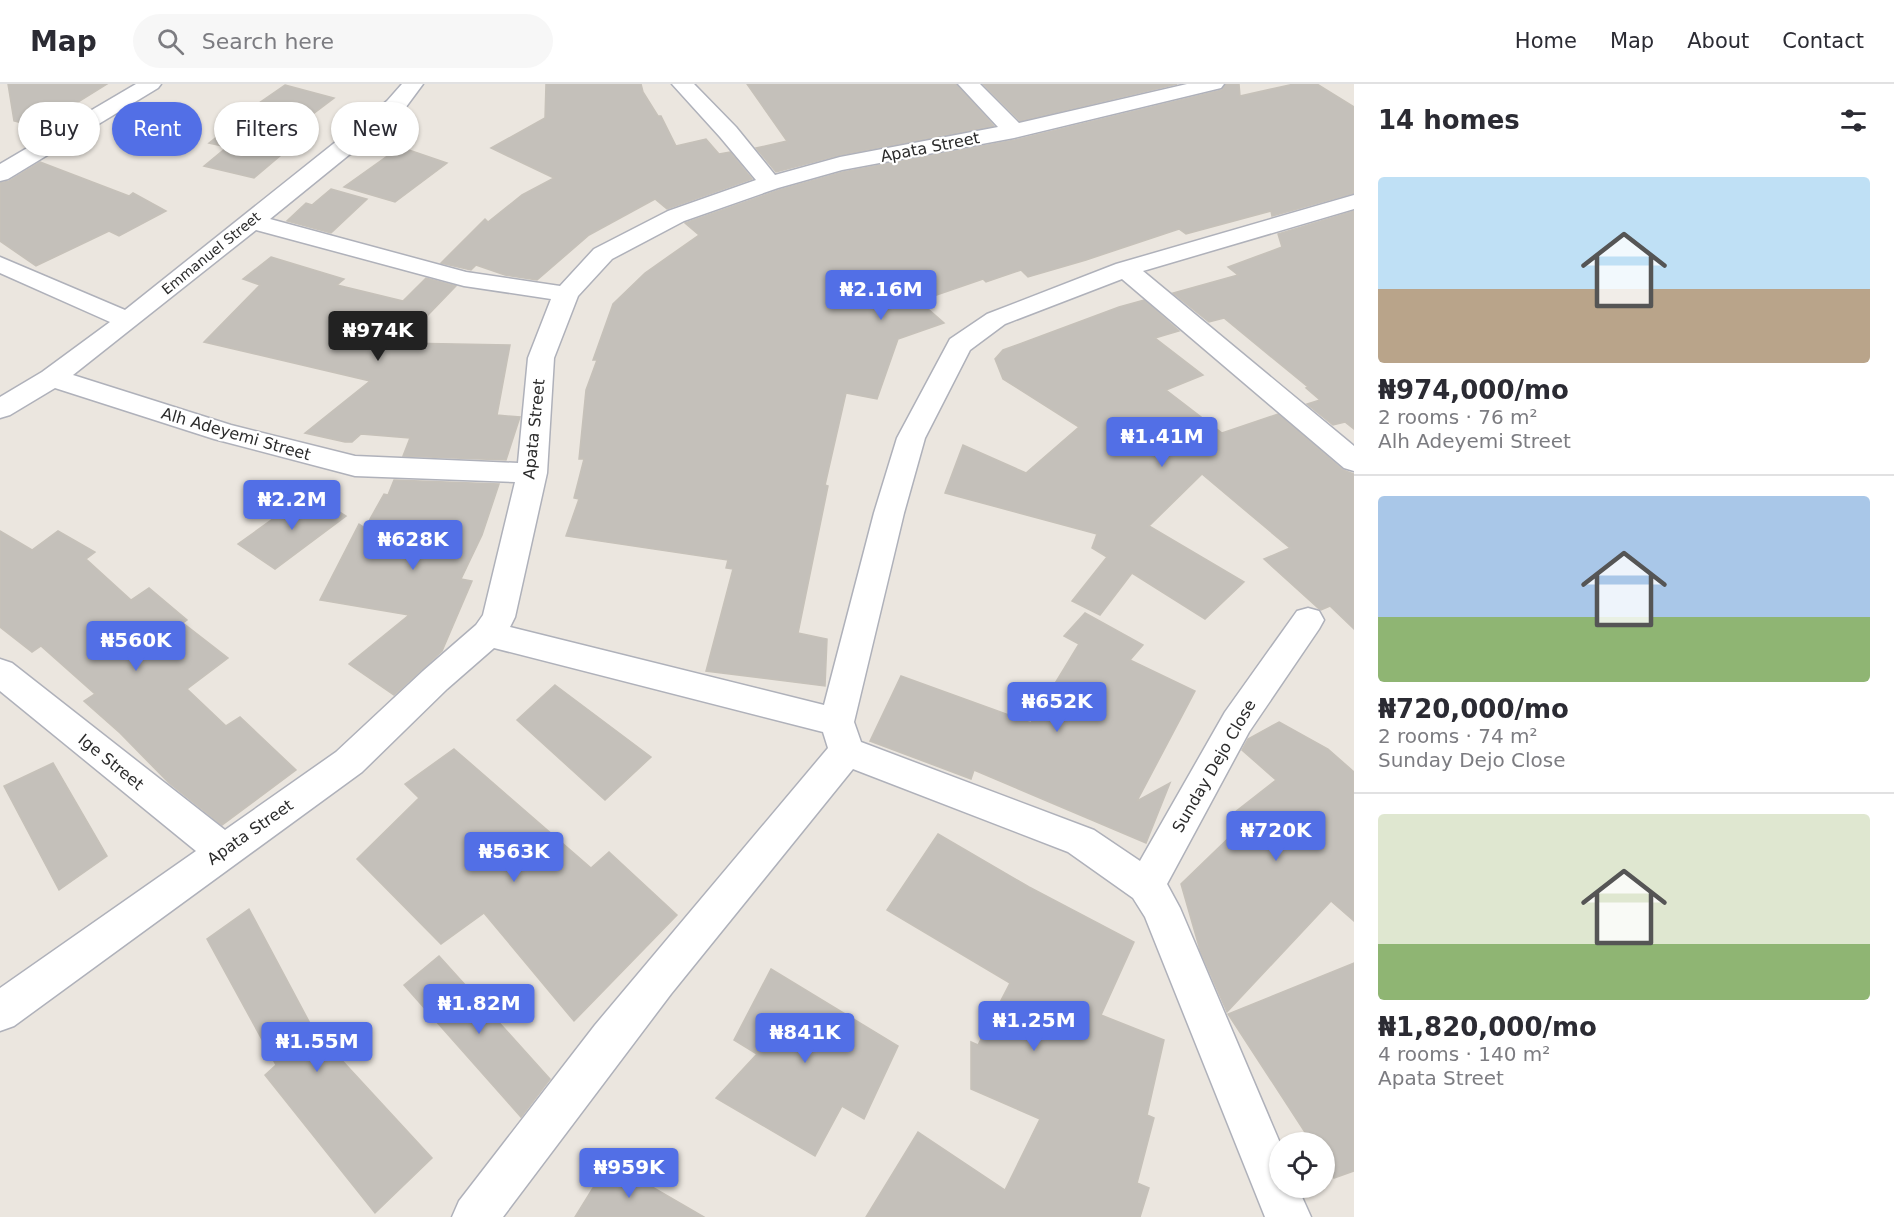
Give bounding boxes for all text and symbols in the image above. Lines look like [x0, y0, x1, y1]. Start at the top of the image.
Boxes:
search box [133, 14, 553, 68]
text: Map [30, 25, 97, 58]
icon: search [154, 25, 187, 58]
text: Search here [202, 29, 334, 54]
text: Home [1515, 29, 1577, 53]
text: Map [1610, 29, 1654, 53]
text: About [1687, 29, 1749, 53]
text: Contact [1782, 29, 1864, 53]
chip: Buy [18, 102, 100, 156]
chip: Rent [112, 102, 202, 156]
chip: Filters [214, 102, 319, 156]
chip: New [331, 102, 419, 156]
icon: filters [1837, 104, 1870, 137]
text: 14 homes [1378, 105, 1520, 135]
street label: Apata Street [879, 128, 981, 166]
street label: Emmanuel Street [159, 208, 264, 298]
icon: home [1570, 216, 1678, 324]
pin: ₦2.16M [832, 270, 930, 321]
text: ₦2.16M [839, 277, 923, 301]
pin: ₦974K [336, 311, 420, 362]
text: ₦974K [342, 318, 414, 342]
text: ₦974,000/mo [1378, 375, 1569, 405]
street label: Apata Street [519, 378, 549, 480]
street label: Alh Adeyemi Street [159, 404, 313, 464]
text: 2 rooms · 76 m² [1378, 405, 1538, 429]
pin: ₦1.41M [1113, 417, 1211, 468]
text: ₦1.41M [1120, 424, 1204, 448]
text: Alh Adeyemi Street [1378, 429, 1571, 453]
pin: ₦2.2M [250, 480, 334, 531]
text: ₦2.2M [257, 487, 327, 511]
pin: ₦628K [371, 520, 455, 571]
text: ₦628K [377, 527, 449, 551]
icon: home [1570, 535, 1678, 643]
pin: ₦560K [94, 621, 178, 672]
text: ₦560K [100, 628, 172, 652]
pin: ₦652K [1015, 682, 1099, 733]
text: ₦652K [1021, 689, 1093, 713]
text: ₦720,000/mo [1378, 694, 1569, 724]
street label: Sunday Dejo Close [1168, 696, 1260, 836]
text: 2 rooms · 74 m² [1378, 724, 1538, 748]
street label: Ige Street [75, 730, 147, 794]
text: Sunday Dejo Close [1378, 748, 1566, 772]
street label: Apata Street [203, 795, 297, 869]
pin: ₦720K [1234, 811, 1318, 862]
text: ₦720K [1240, 818, 1312, 842]
pin: ₦563K [472, 832, 556, 883]
text: ₦563K [478, 839, 550, 863]
icon: home [1570, 853, 1678, 961]
pin: ₦1.82M [430, 984, 528, 1035]
text: ₦1.82M [437, 991, 521, 1015]
pin: ₦1.25M [985, 1001, 1083, 1052]
text: ₦1.25M [992, 1008, 1076, 1032]
text: ₦1,820,000/mo [1378, 1012, 1597, 1042]
pin: ₦841K [763, 1013, 847, 1064]
text: ₦841K [769, 1020, 841, 1044]
pin: ₦1.55M [268, 1022, 366, 1073]
text: ₦1.55M [275, 1029, 359, 1053]
text: 4 rooms · 140 m² [1378, 1042, 1550, 1066]
text: Apata Street [1378, 1066, 1504, 1090]
map controls [1269, 1132, 1335, 1198]
button: locate [1269, 1132, 1335, 1198]
pin: ₦959K [587, 1148, 671, 1199]
text: ₦959K [593, 1155, 665, 1179]

